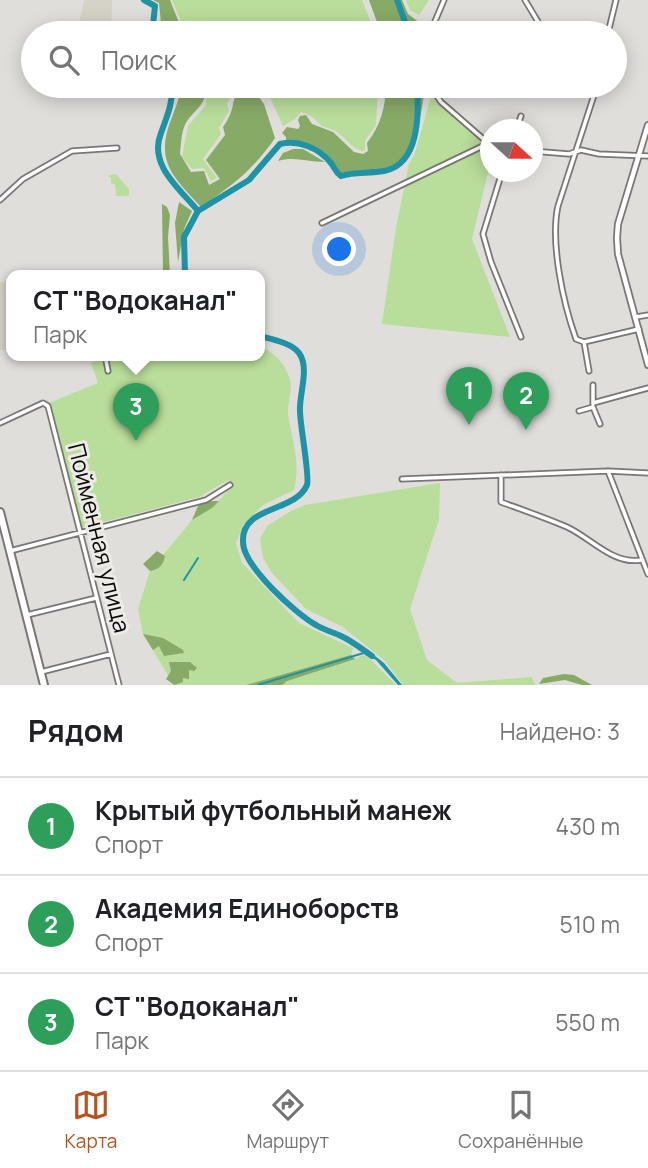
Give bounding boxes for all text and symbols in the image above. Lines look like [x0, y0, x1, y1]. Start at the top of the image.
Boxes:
search box [21, 21, 627, 98]
icon: search [45, 41, 83, 79]
text: Поиск [101, 42, 176, 78]
north arrow [480, 119, 543, 182]
your location [322, 232, 356, 266]
popup [6, 270, 265, 361]
text: СТ "Водоканал" [33, 282, 238, 318]
text: Парк [33, 318, 87, 350]
pin: 1 [446, 367, 492, 425]
pin: 2 [503, 372, 549, 430]
pin: 3 [113, 383, 159, 441]
street label: Пойменная улица [61, 440, 139, 636]
text: Рядом [28, 710, 124, 751]
text: Найдено: 3 [500, 715, 620, 747]
text: Крытый футбольный манеж [95, 792, 452, 828]
text: 1 [46, 810, 56, 842]
text: 430 m [556, 810, 620, 842]
text: Спорт [95, 828, 163, 860]
text: Академия Единоборств [95, 890, 399, 926]
text: 2 [44, 908, 58, 940]
text: 510 m [560, 908, 620, 940]
text: Спорт [95, 926, 163, 958]
text: СТ "Водоканал" [95, 988, 300, 1024]
text: 3 [44, 1006, 58, 1038]
text: 550 m [555, 1006, 620, 1038]
text: Парк [95, 1024, 149, 1056]
tab: Карта [65, 1086, 117, 1154]
tab: Маршрут [247, 1086, 329, 1154]
tab: Сохранённые [458, 1086, 583, 1154]

